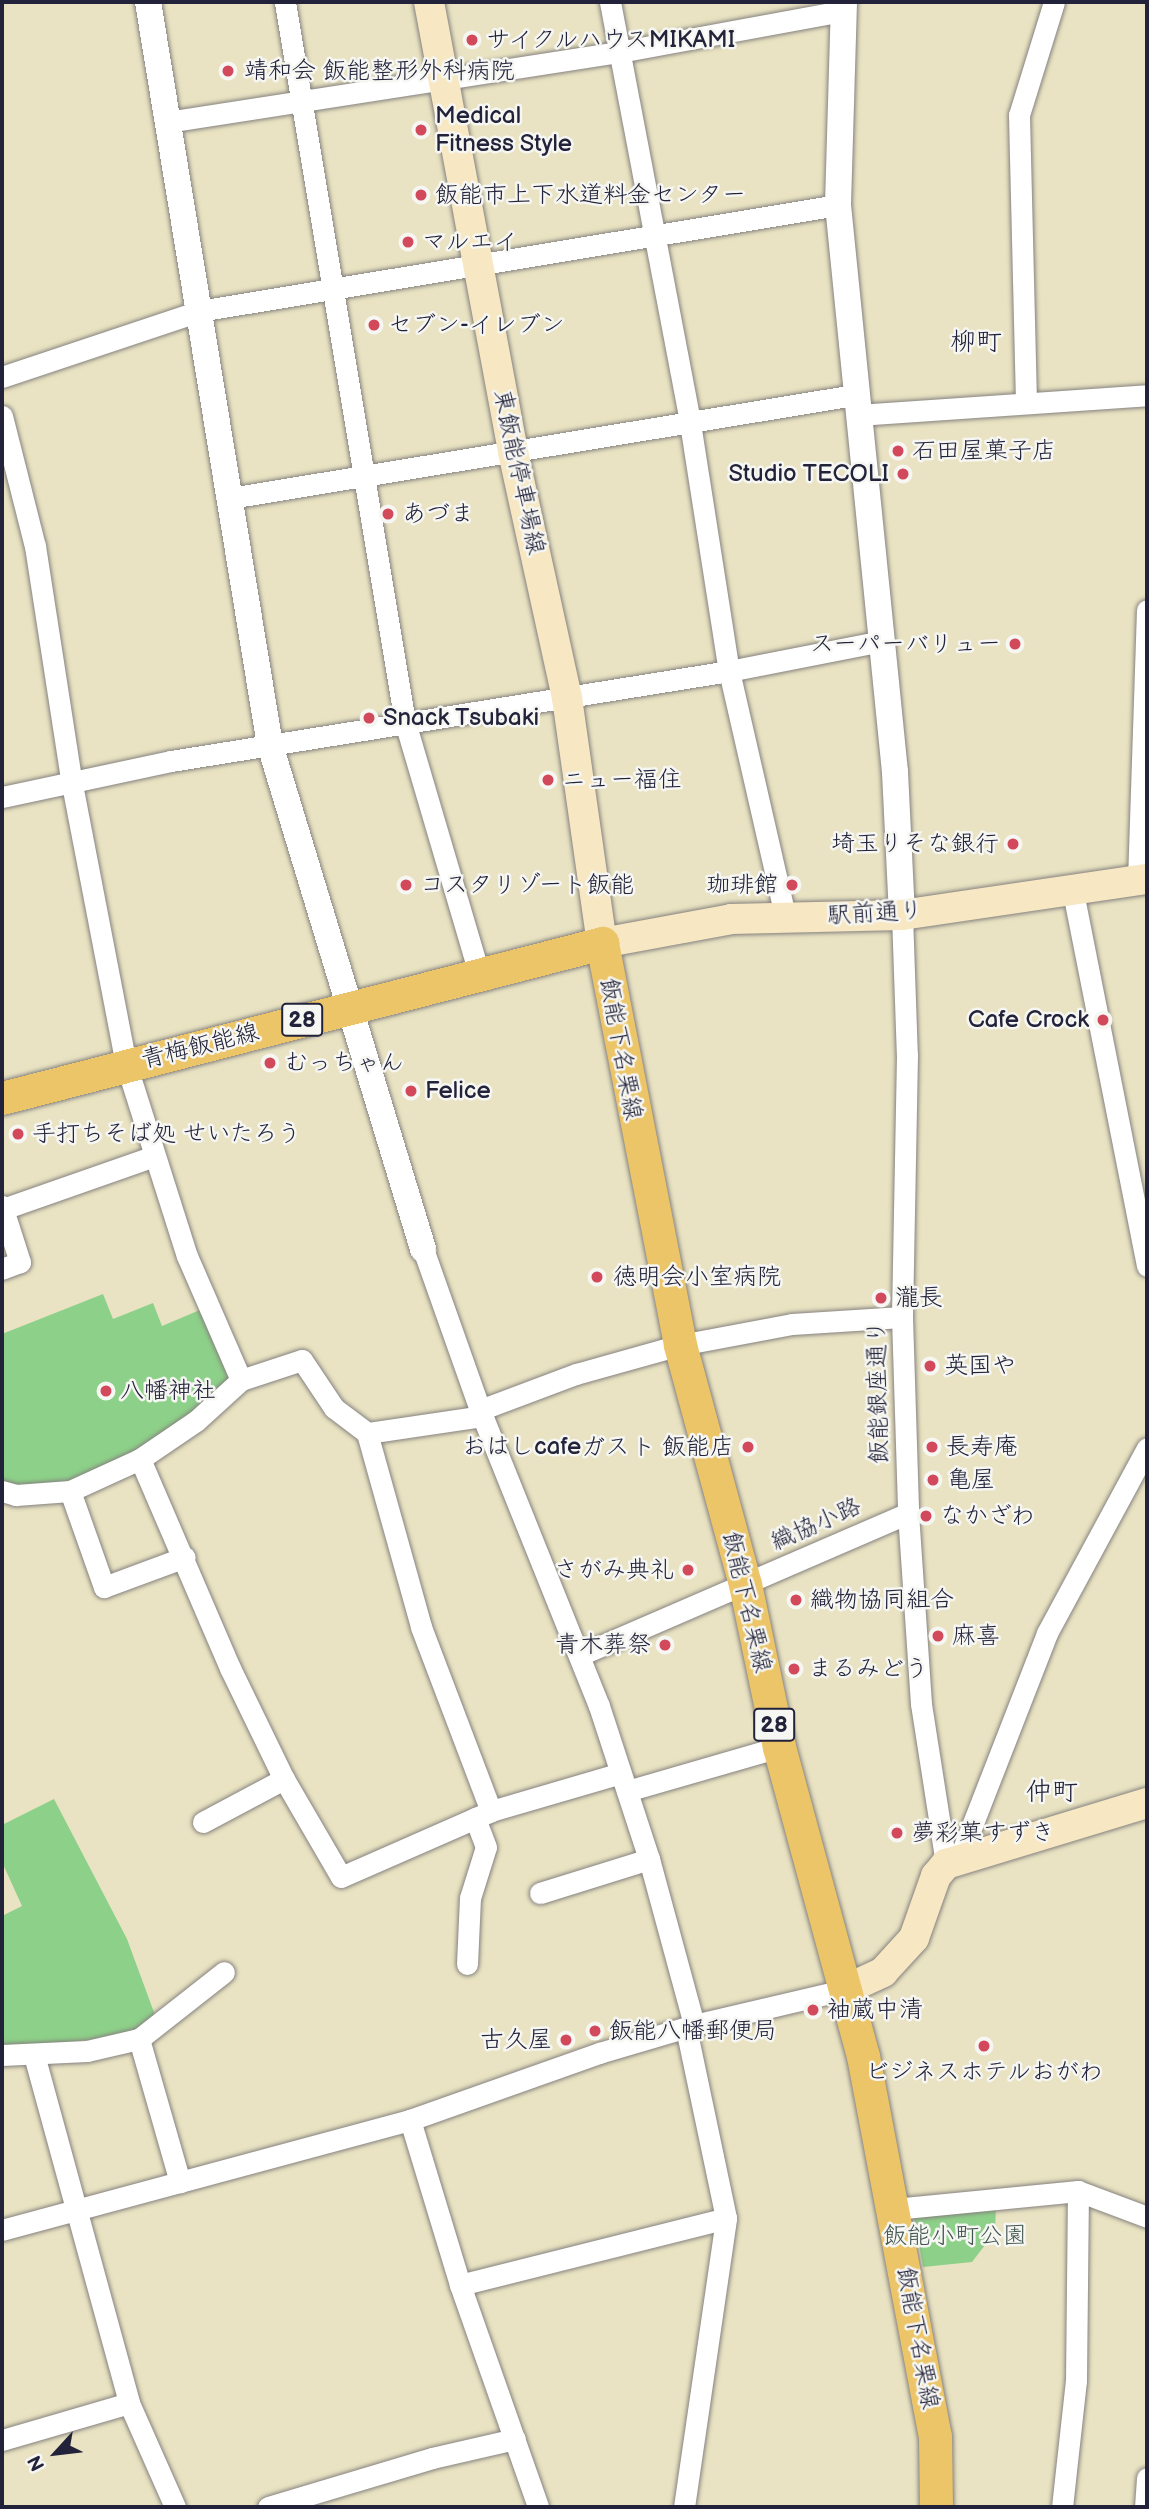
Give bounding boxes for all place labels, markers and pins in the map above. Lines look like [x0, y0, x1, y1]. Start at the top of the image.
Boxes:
place label: サイクルハウスMIKAMI [486, 26, 740, 54]
marker: サイクルハウスMIKAMI [464, 32, 480, 48]
place label: 靖和会 飯能整形外科病院 [244, 57, 514, 85]
marker: 靖和会 飯能整形外科病院 [218, 61, 238, 81]
place label: Medical Fitness Style [435, 102, 572, 158]
marker: Medical Fitness Style [413, 122, 429, 138]
place label: 飯能市上下水道料金センター [435, 181, 747, 209]
marker: 飯能市上下水道料金センター [413, 187, 429, 203]
place label: マルエイ [422, 228, 518, 256]
marker: マルエイ [400, 234, 416, 250]
place label: セブン-イレブン [388, 311, 565, 339]
marker: セブン-イレブン [366, 317, 382, 333]
place label: 石田屋菓子店 [912, 437, 1056, 465]
marker: 石田屋菓子店 [890, 443, 906, 459]
place label: Studio TECOLI [728, 460, 889, 488]
marker: Studio TECOLI [895, 466, 911, 482]
place label: あづま [402, 500, 474, 528]
marker: あづま [380, 506, 396, 522]
place label: スーパーバリュー [810, 630, 1001, 658]
marker: スーパーバリュー [1007, 636, 1023, 652]
place label: Snack Tsubaki [383, 704, 540, 732]
marker: Snack Tsubaki [361, 710, 377, 726]
place label: ニュー福住 [562, 766, 682, 794]
marker: ニュー福住 [540, 772, 556, 788]
place label: 埼玉りそな銀行 [831, 830, 999, 858]
marker: 埼玉りそな銀行 [1005, 836, 1021, 852]
place label: コスタリゾート飯能 [420, 871, 634, 899]
place label: 珈琲館 [706, 871, 778, 899]
marker: コスタリゾート飯能 [398, 877, 414, 893]
marker: 珈琲館 [784, 877, 800, 893]
place label: Cafe Crock [968, 1006, 1089, 1034]
marker: Cafe Crock [1095, 1012, 1111, 1028]
place label: むっちゃん [284, 1049, 404, 1077]
marker: むっちゃん [262, 1055, 278, 1071]
place label: Felice [425, 1077, 491, 1105]
marker: Felice [403, 1083, 419, 1099]
place label: 手打ちそば処 せいたろう [32, 1120, 302, 1148]
marker: 手打ちそば処 せいたろう [10, 1126, 26, 1142]
place label: 徳明会小室病院 [613, 1263, 781, 1291]
marker: 徳明会小室病院 [587, 1267, 607, 1287]
place label: 瀧長 [895, 1284, 943, 1312]
marker: 瀧長 [873, 1290, 889, 1306]
place label: 英国や [944, 1352, 1016, 1380]
marker: 英国や [922, 1358, 938, 1374]
place label: 八幡神社 [120, 1377, 216, 1405]
marker: 八幡神社 [98, 1383, 114, 1399]
place label: おはしcafeガスト 飯能店 [464, 1433, 734, 1461]
place label: 長寿庵 [946, 1433, 1018, 1461]
marker: おはしcafeガスト 飯能店 [740, 1439, 756, 1455]
marker: 長寿庵 [924, 1439, 940, 1455]
place label: 亀屋 [947, 1466, 995, 1494]
marker: 亀屋 [925, 1472, 941, 1488]
place label: なかざわ [940, 1502, 1036, 1530]
marker: なかざわ [918, 1508, 934, 1524]
place label: さがみ典礼 [554, 1556, 674, 1584]
marker: さがみ典礼 [680, 1562, 696, 1578]
place label: 織物協同組合 [810, 1586, 954, 1614]
marker: 織物協同組合 [788, 1592, 804, 1608]
place label: 麻喜 [952, 1622, 1000, 1650]
marker: 麻喜 [930, 1628, 946, 1644]
place label: 青木葬祭 [555, 1631, 651, 1659]
marker: 青木葬祭 [657, 1637, 673, 1653]
place label: まるみどう [808, 1655, 928, 1683]
marker: まるみどう [786, 1661, 802, 1677]
place label: 夢彩菓すずき [911, 1819, 1055, 1847]
marker: 夢彩菓すずき [889, 1825, 905, 1841]
place label: 袖蔵中清 [827, 1996, 923, 2024]
marker: 袖蔵中清 [805, 2002, 821, 2018]
place label: 飯能八幡郵便局 [609, 2017, 777, 2045]
marker: 飯能八幡郵便局 [587, 2023, 603, 2039]
place label: 古久屋 [480, 2026, 552, 2054]
marker: 古久屋 [558, 2032, 574, 2048]
marker: ビジネスホテルおがわ [976, 2038, 992, 2054]
place label: ビジネスホテルおがわ [864, 2058, 1104, 2086]

